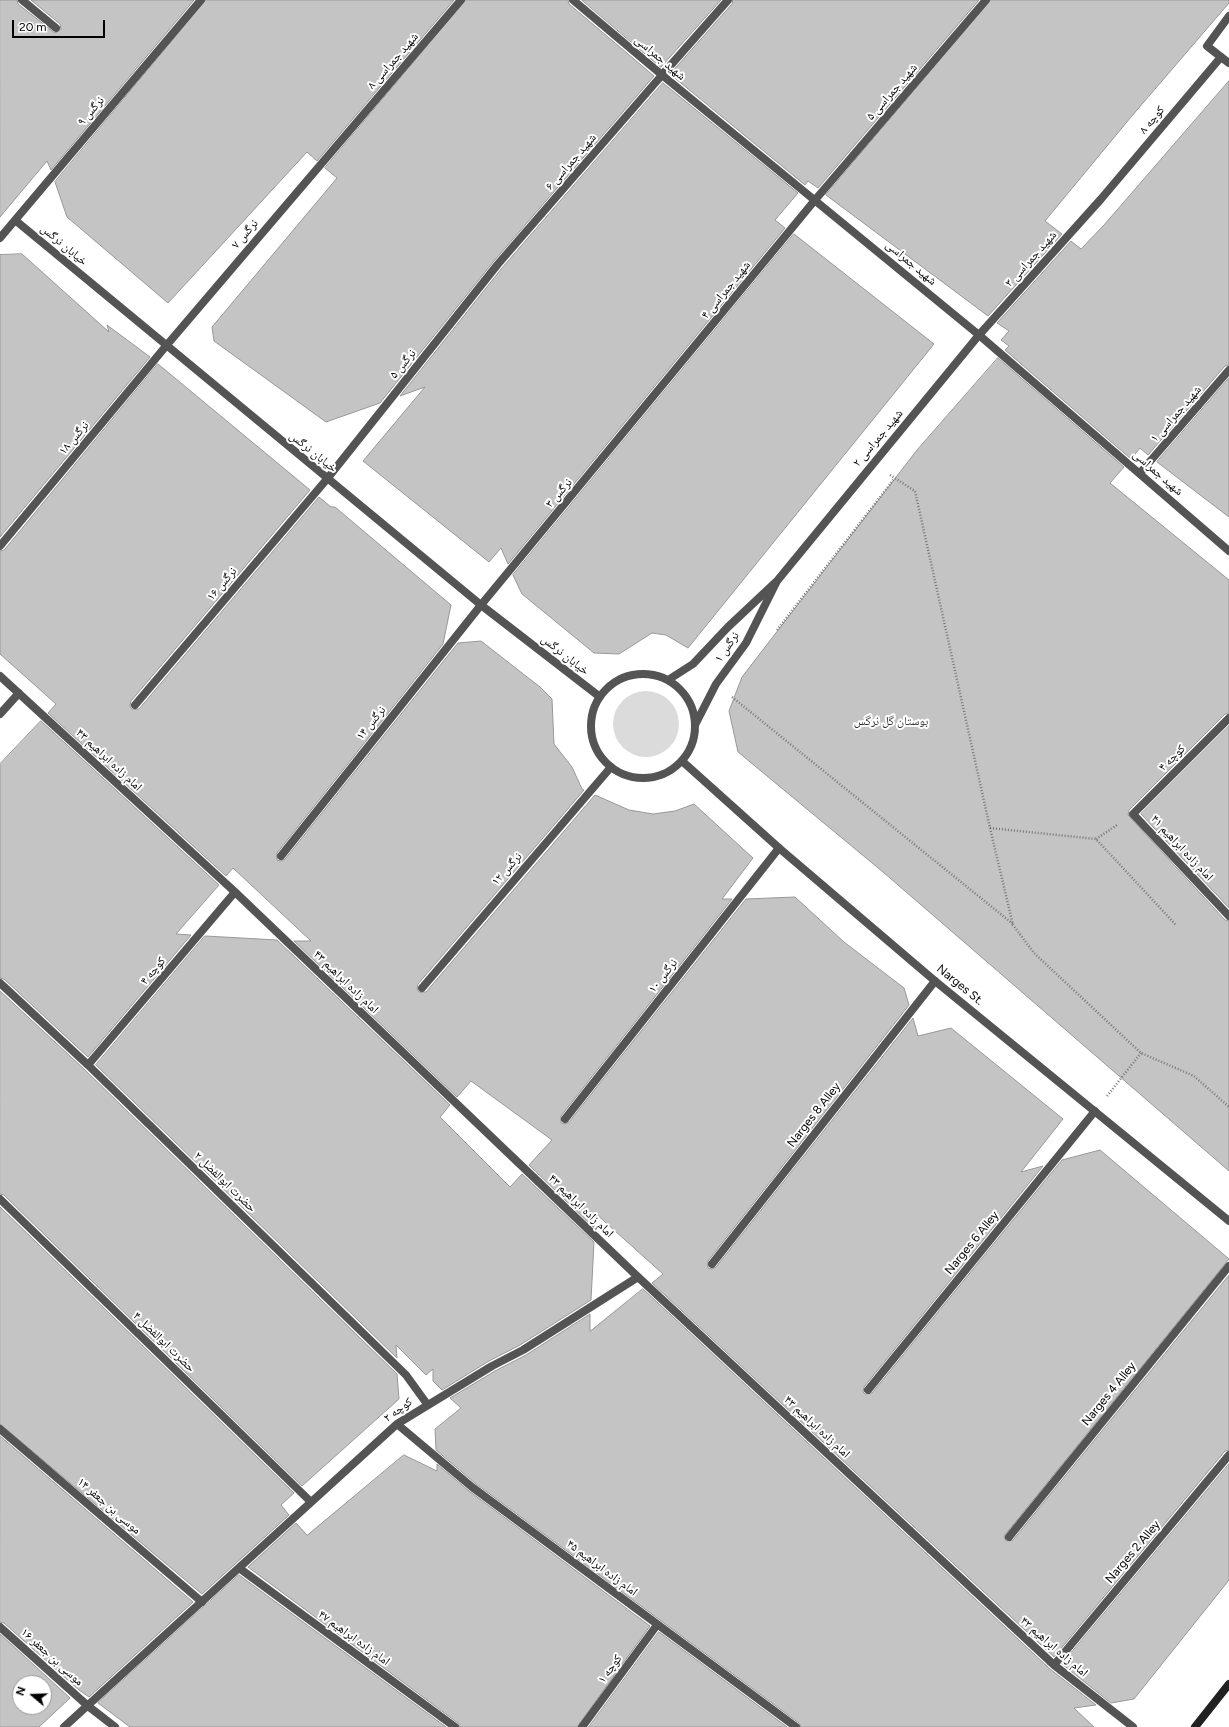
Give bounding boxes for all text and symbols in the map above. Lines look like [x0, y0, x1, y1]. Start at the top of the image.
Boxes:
scale bar [14, 12, 107, 38]
text: 20 m [19, 20, 47, 34]
street label: شهید جمراسی ۸ [365, 30, 421, 92]
street label: شهید جمراسی [632, 33, 688, 83]
street label: شهید جمراسی ۵ [864, 61, 920, 123]
street label: نرگس ۹ [75, 93, 107, 129]
street label: کوچه ۸ [1136, 103, 1168, 137]
street label: شهید جمراسی ۶ [543, 131, 599, 193]
street label: نرگس ۷ [229, 216, 261, 252]
street label: خیابان نرگس [38, 221, 90, 269]
street label: شهید جمراسی ۳ [1002, 228, 1060, 290]
street label: شهید جمراسی [883, 238, 939, 288]
street label: شهید جمراسی ۴ [698, 258, 754, 322]
street label: نرگس ۵ [387, 346, 419, 382]
street label: شهید جمراسی ۱ [1148, 383, 1204, 445]
street label: شهید جمراسی ۲ [850, 406, 906, 470]
street label: نرگس ۱۸ [56, 418, 92, 458]
street label: خیابان نرگس [286, 429, 340, 475]
street label: شهید جمراسی [1130, 447, 1186, 499]
street label: نرگس ۳ [543, 475, 575, 511]
street label: نرگس ۱۶ [204, 564, 240, 604]
street label: نرگس ۱ [712, 629, 742, 665]
street label: خیابان نرگس [538, 632, 592, 678]
street label: نرگس ۱۴ [353, 703, 389, 743]
park label: بوستان گل نرگس [854, 714, 928, 728]
street label: امام زاده ابراهیم ۴۳ [73, 726, 145, 794]
street label: کوچه ۴ [1156, 742, 1188, 774]
street label: امام زاده ابراهیم ۴۱ [1148, 812, 1216, 884]
street label: نرگس ۱۲ [489, 850, 525, 888]
street label: امام زاده ابراهیم ۴۳ [310, 947, 382, 1017]
street label: کوچه ۴ [137, 954, 169, 988]
street label: نرگس ۱۰ [645, 956, 681, 996]
street label: Narges St. [934, 962, 986, 1008]
street label: Narges 8 Alley [784, 1080, 844, 1150]
street label: حضرت ابوالفضل ۲ [191, 1149, 259, 1215]
street label: امام زاده ابراهیم ۴۳ [545, 1171, 617, 1241]
street label: Narges 6 Alley [942, 1208, 1002, 1278]
street label: حضرت ابوالفضل ۴ [130, 1309, 198, 1375]
street label: Narges 4 Alley [1079, 1359, 1139, 1429]
street label: امام زاده ابراهیم ۴۳ [781, 1393, 853, 1461]
street label: کوچه ۲ [381, 1395, 415, 1425]
street label: موسی بن جعفر ۱۴ [74, 1475, 144, 1537]
street label: Narges 2 Alley [1103, 1518, 1163, 1586]
street label: امام زاده ابراهیم ۴۵ [564, 1537, 640, 1599]
street label: امام زاده ابراهیم ۴۷ [315, 1607, 393, 1669]
street label: امام زاده ابراهیم ۴۳ [1017, 1614, 1091, 1680]
street label: موسی بن جعفر ۱۶ [18, 1625, 86, 1689]
street label: کوچه ۱ [595, 1652, 625, 1686]
north arrow [12, 1675, 52, 1715]
text: N [14, 1685, 29, 1697]

